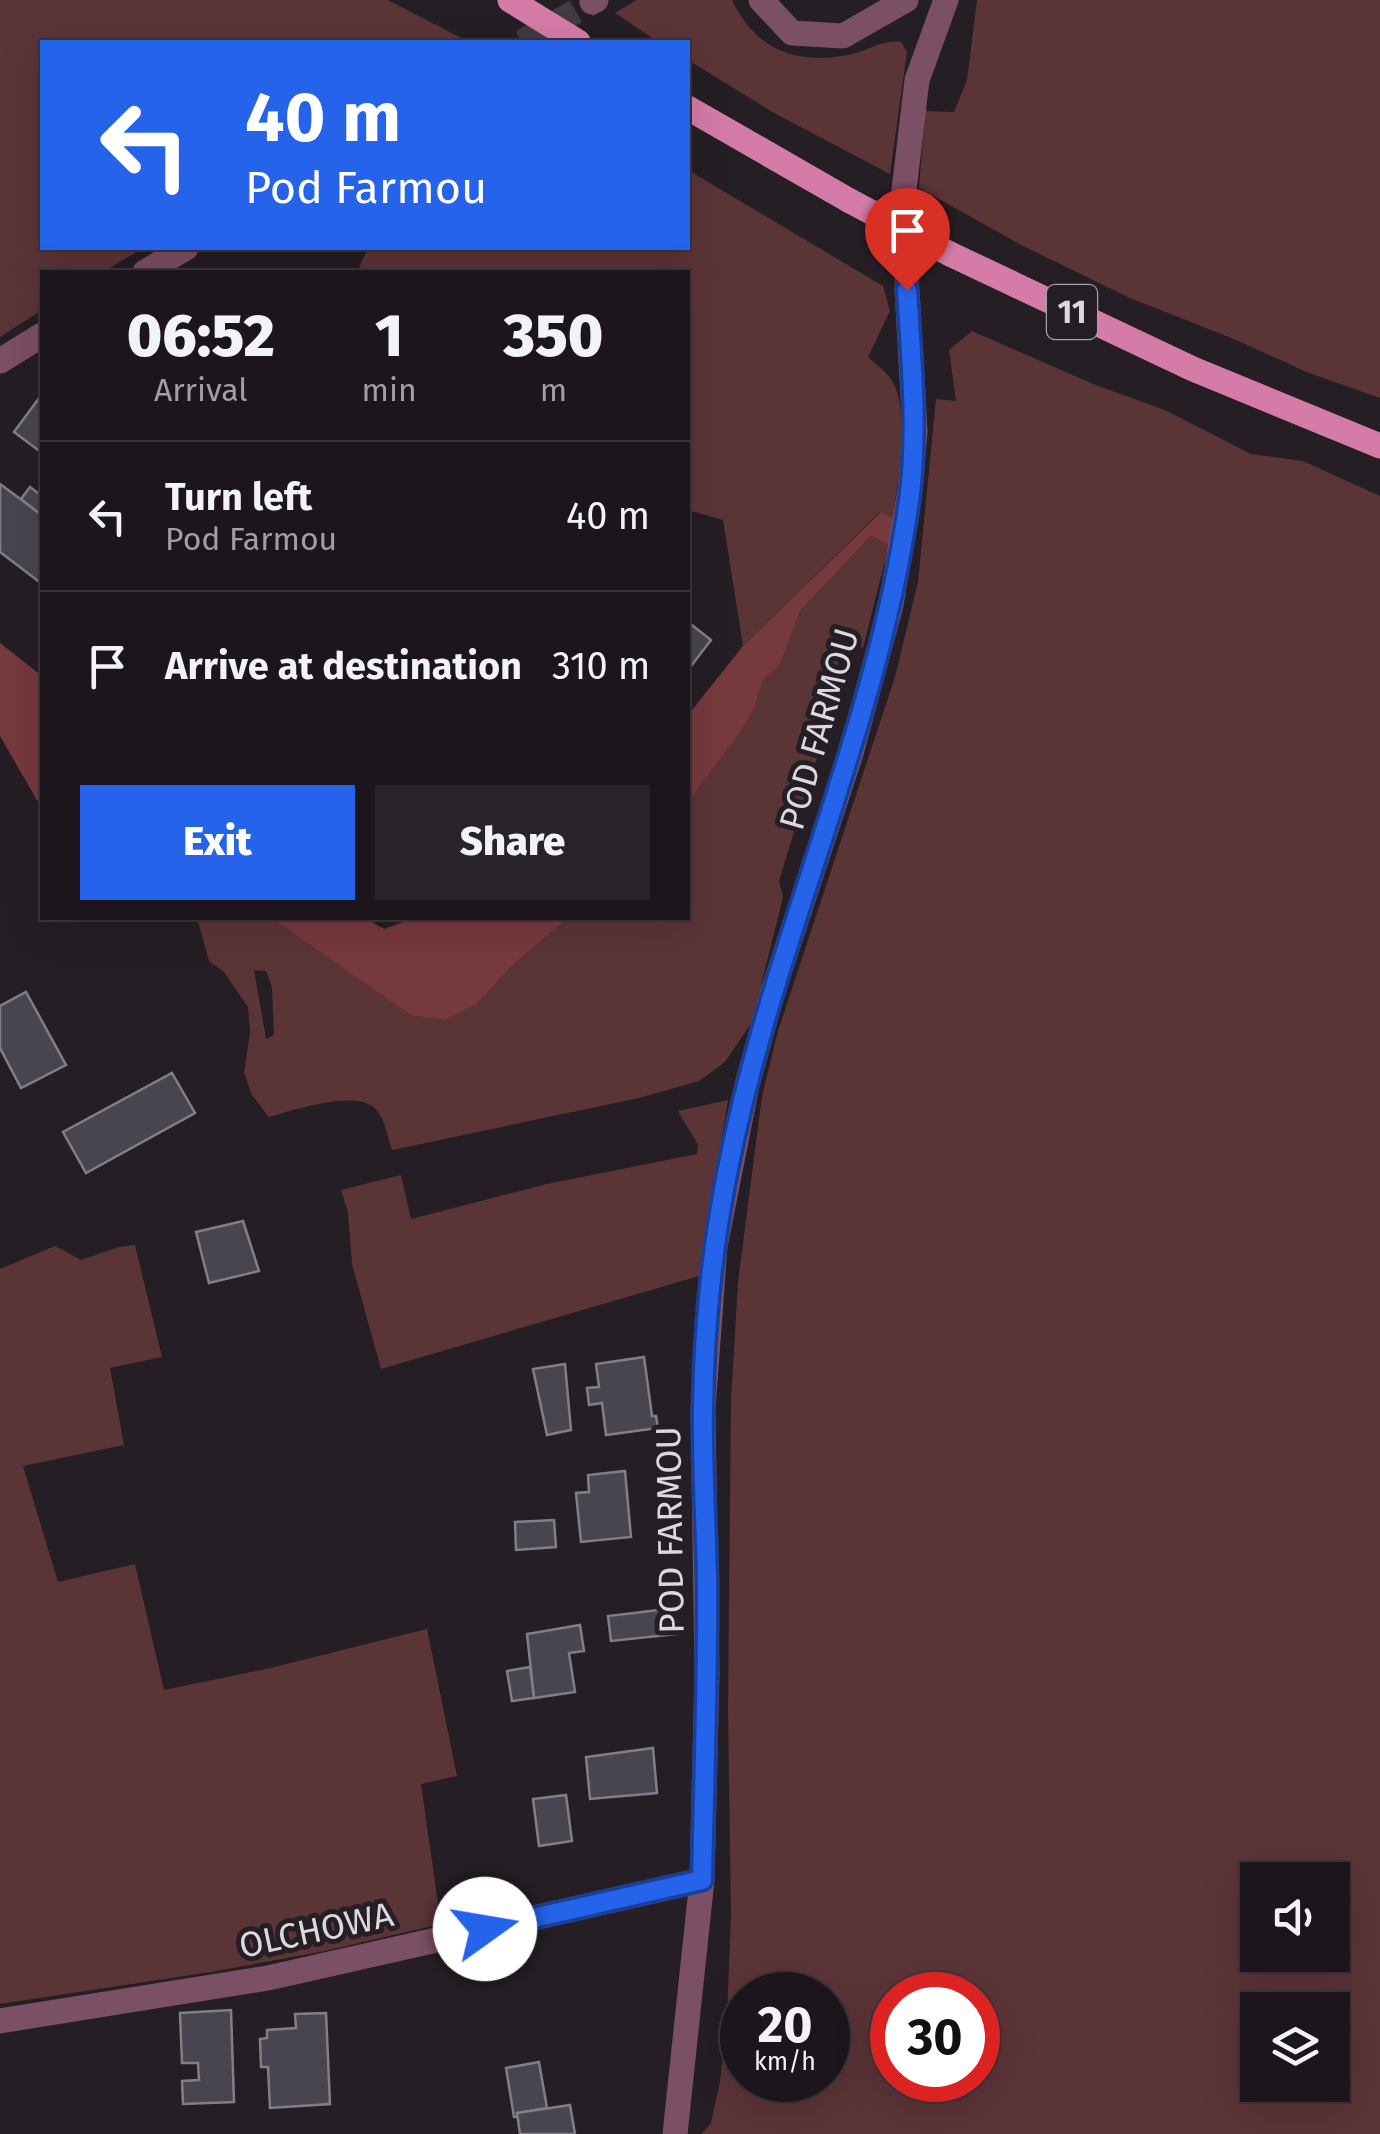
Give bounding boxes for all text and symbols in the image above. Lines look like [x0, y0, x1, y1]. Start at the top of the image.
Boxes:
text: 40 m [245, 76, 401, 160]
icon: left [80, 80, 210, 210]
text: Pod Farmou [245, 161, 487, 215]
pin [865, 188, 950, 291]
icon: arrive [880, 203, 935, 258]
road number: 11 [1047, 285, 1097, 339]
text: 06:52 [127, 300, 275, 372]
text: 1 [375, 300, 403, 372]
text: 350 [503, 300, 603, 372]
text: Arrival [154, 371, 248, 409]
text: min [362, 371, 417, 409]
text: m [540, 371, 567, 409]
text: Turn left [165, 474, 312, 520]
icon: left [80, 489, 135, 544]
text: 40 m [566, 493, 650, 539]
text: Pod Farmou [165, 520, 337, 558]
street label: POD FARMOU [770, 624, 868, 834]
icon: arrive [80, 639, 135, 694]
text: Arrive at destination [165, 643, 522, 689]
text: 310 m [552, 643, 650, 689]
button: Exit [80, 785, 355, 900]
button: Share [375, 785, 650, 900]
street label: POD FARMOU [647, 1426, 693, 1634]
map controls [1240, 1862, 1350, 2102]
button: sound [1240, 1862, 1350, 1972]
position arrow [433, 1877, 537, 1981]
street label: OLCHOWA [235, 1893, 397, 1967]
speed limit sign: 30 [870, 1972, 1000, 2102]
button: layers [1240, 1992, 1350, 2102]
text: 20 [757, 1995, 813, 2055]
text: km/h [754, 2047, 816, 2077]

